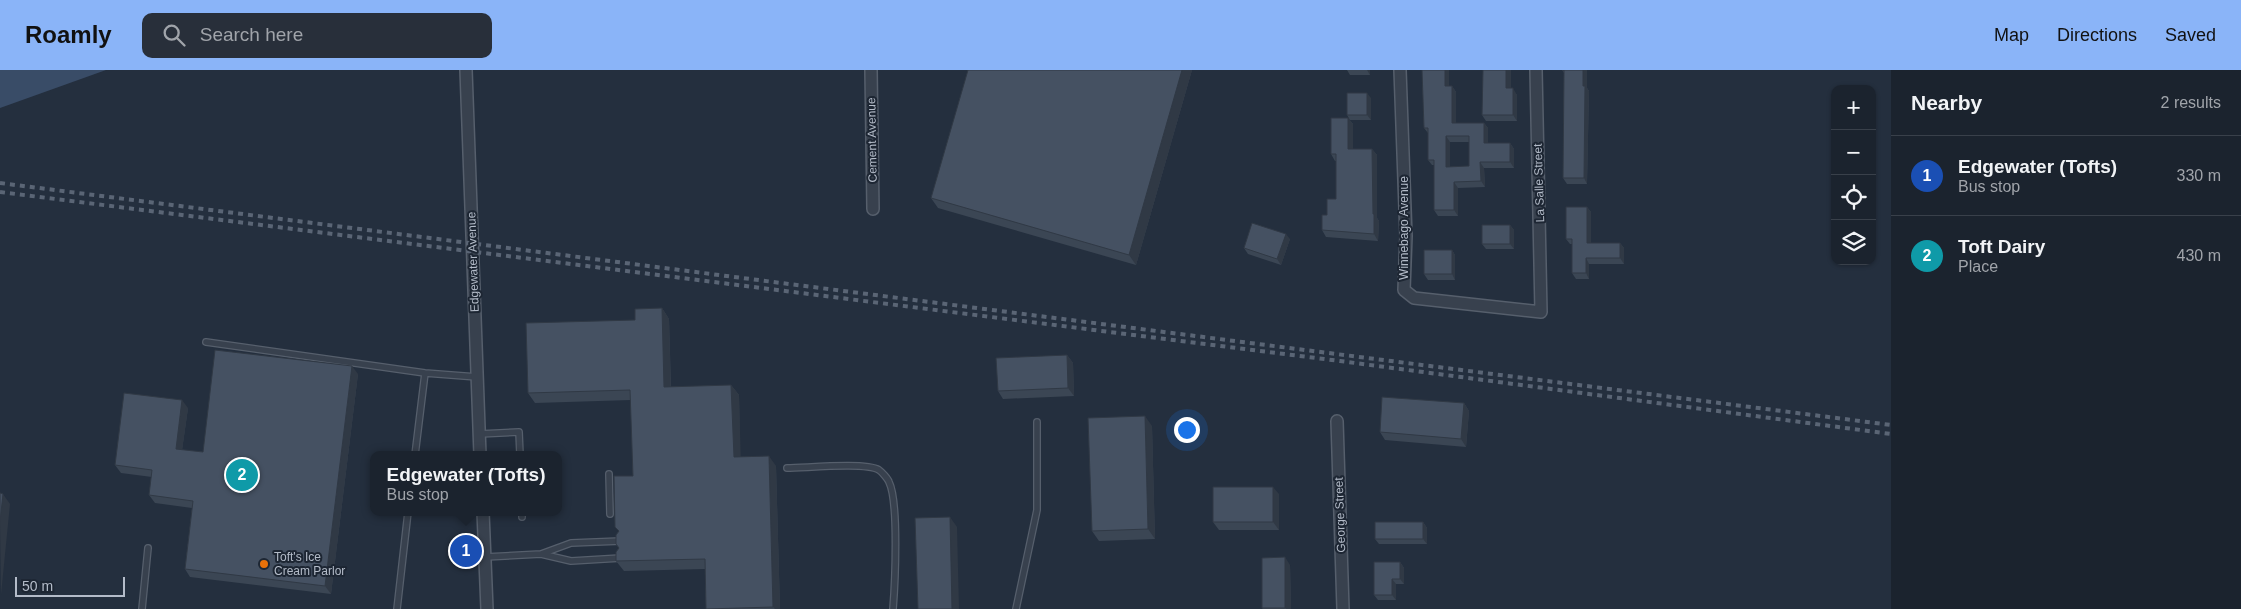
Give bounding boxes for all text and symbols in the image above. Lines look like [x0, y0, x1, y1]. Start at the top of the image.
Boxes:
search box [142, 13, 492, 58]
text: Roamly [25, 21, 112, 48]
icon: search [160, 21, 188, 49]
text: Search here [200, 24, 303, 45]
text: Map [1994, 25, 2029, 45]
text: Directions [2057, 25, 2137, 45]
text: Saved [2165, 25, 2216, 45]
map controls [1831, 85, 1876, 265]
button: + [1831, 85, 1876, 130]
text: Nearby [1911, 91, 1982, 114]
text: 2 results [2161, 94, 2221, 111]
street label: Cement Avenue [864, 97, 880, 183]
button: − [1831, 130, 1876, 175]
street label: La Salle Street [1531, 143, 1547, 223]
text: Edgewater (Tofts) [1958, 156, 2117, 177]
text: 1 [1923, 167, 1931, 184]
text: 330 m [2177, 167, 2221, 184]
button: locate [1831, 175, 1876, 220]
street label: Winnebago Avenue [1397, 176, 1411, 280]
text: Bus stop [1958, 178, 2020, 195]
street label: Edgewater Avenue [464, 211, 482, 312]
button: layers [1831, 220, 1876, 265]
text: Toft Dairy [1958, 236, 2045, 257]
text: 2 [1923, 247, 1931, 264]
text: 430 m [2177, 247, 2221, 264]
text: Place [1958, 258, 1998, 275]
your location [1174, 417, 1200, 443]
popup [370, 451, 562, 516]
pin: 2 [226, 456, 258, 494]
text: Edgewater (Tofts) [386, 464, 546, 485]
street label: George Street [1332, 476, 1348, 553]
text: Bus stop [386, 486, 449, 503]
pin: 1 [450, 532, 482, 570]
place label: Toft's Ice Cream Parlor [274, 550, 345, 578]
marker: Toft's Ice Cream Parlor [258, 558, 270, 570]
scale bar [15, 574, 125, 597]
text: 50 m [22, 578, 53, 594]

